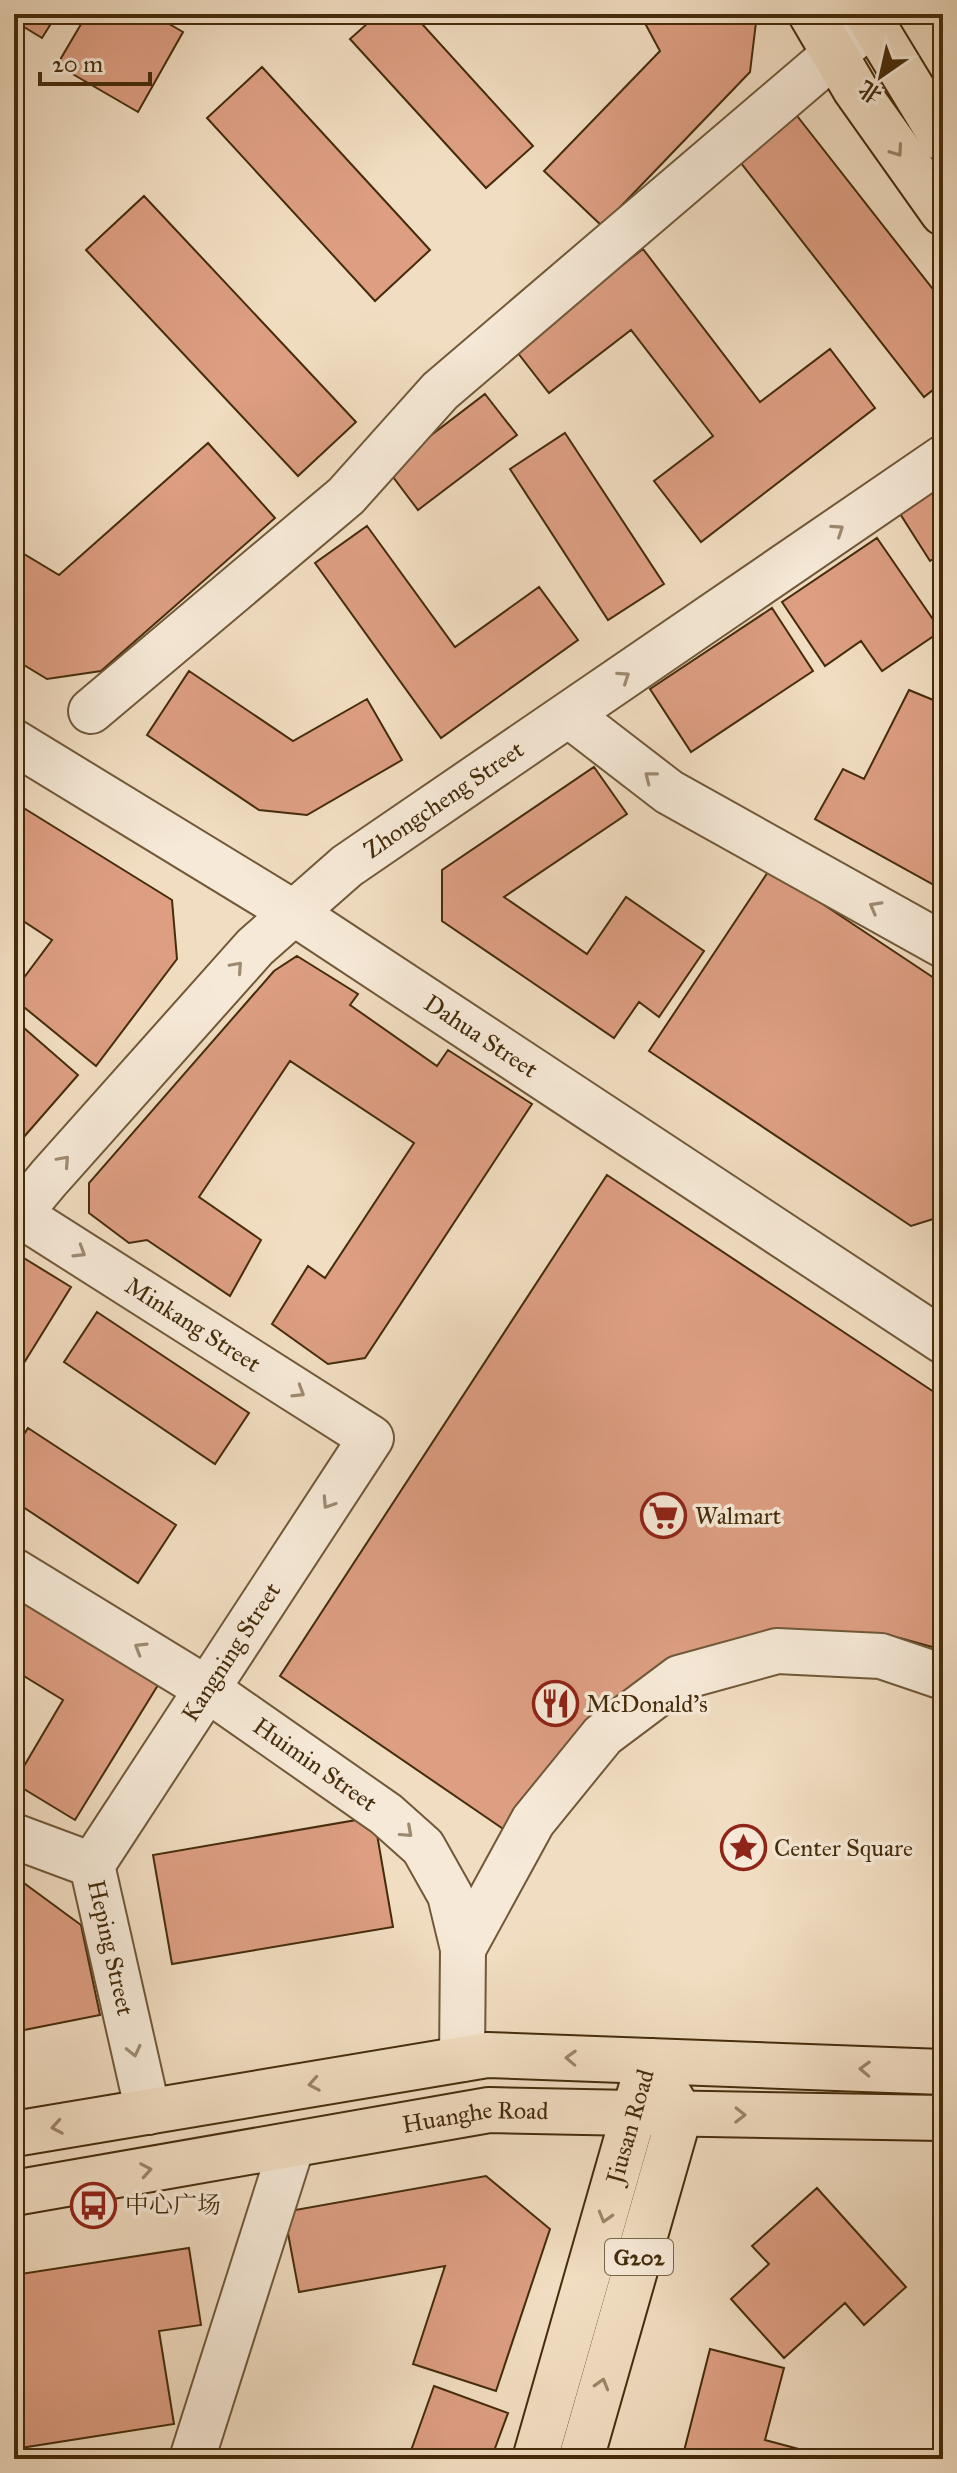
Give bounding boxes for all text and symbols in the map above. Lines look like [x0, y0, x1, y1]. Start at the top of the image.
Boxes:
scale bar [40, 36, 150, 86]
north arrow [841, 36, 921, 116]
text: 20 m [52, 49, 103, 79]
text: 北 [853, 75, 887, 110]
one-way arrow [887, 142, 902, 156]
one-way arrow [830, 525, 844, 540]
one-way arrow [615, 672, 629, 687]
street label: Zhongcheng Street [358, 734, 530, 865]
one-way arrow [644, 773, 659, 787]
one-way arrow [869, 901, 884, 917]
one-way arrow [228, 961, 242, 976]
street label: Dahua Street [418, 988, 544, 1085]
one-way arrow [54, 1155, 69, 1170]
one-way arrow [71, 1243, 86, 1258]
street label: Minkang Street [120, 1271, 267, 1379]
one-way arrow [290, 1383, 305, 1398]
supermarket icon: Walmart [640, 1492, 688, 1540]
one-way arrow [323, 1495, 338, 1509]
place label: Walmart [695, 1501, 782, 1531]
street label: Kangning Street [175, 1576, 287, 1727]
one-way arrow [135, 1643, 149, 1658]
restaurant icon: McDonald's [531, 1680, 579, 1728]
place label: McDonald's [586, 1689, 708, 1719]
street label: Huimin Street [247, 1711, 383, 1818]
one-way arrow [397, 1823, 412, 1837]
place icon: Center Square [719, 1824, 767, 1872]
place label: Center Square [774, 1833, 913, 1863]
street label: Heping Street [81, 1877, 141, 2019]
one-way arrow [125, 2044, 142, 2058]
one-way arrow [564, 2050, 577, 2067]
one-way arrow [858, 2061, 871, 2078]
street label: Jiusan Road [599, 2066, 661, 2190]
one-way arrow [307, 2074, 320, 2091]
street label: Huanghe Road [400, 2095, 549, 2140]
one-way arrow [734, 2106, 747, 2123]
one-way arrow [50, 2118, 64, 2135]
one-way arrow [139, 2163, 153, 2180]
bus stop icon: 中心广场 [70, 2181, 118, 2229]
place label: 中心广场 [125, 2190, 221, 2220]
one-way arrow [597, 2209, 614, 2223]
road number: G202 [605, 2239, 673, 2275]
one-way arrow [593, 2378, 609, 2391]

